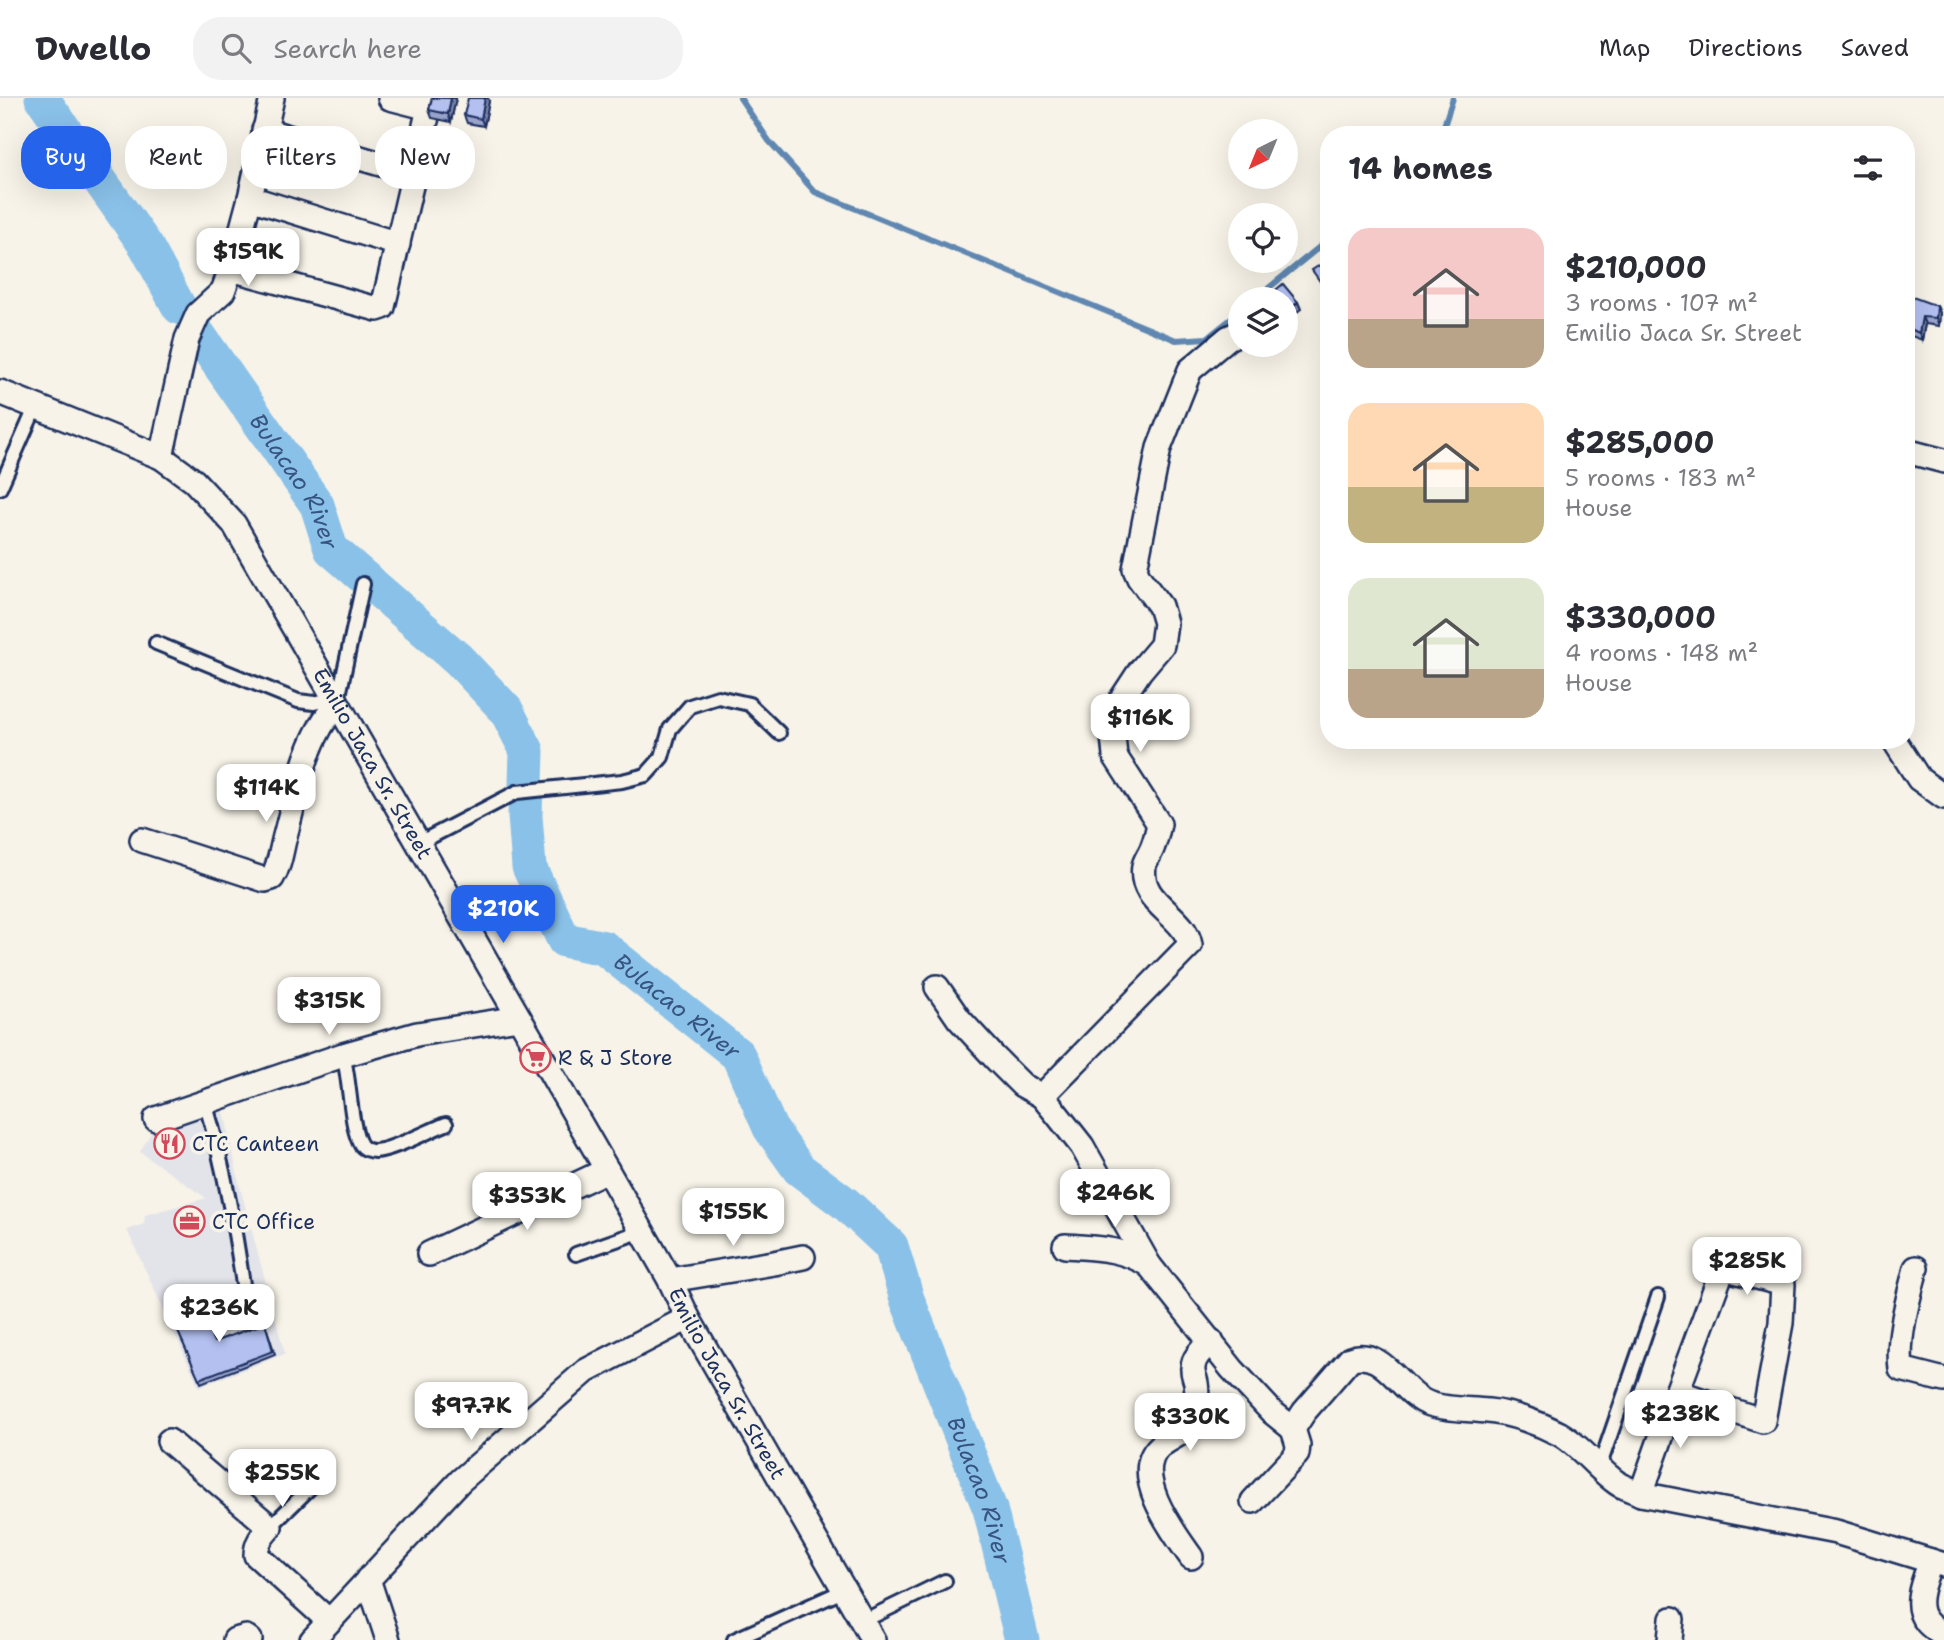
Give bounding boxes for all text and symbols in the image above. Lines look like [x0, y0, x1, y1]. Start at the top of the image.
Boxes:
search box [193, 17, 683, 80]
text: Dwello [35, 26, 151, 71]
icon: search [217, 29, 255, 67]
text: Search here [273, 31, 422, 66]
text: Map [1599, 32, 1650, 64]
text: Directions [1688, 32, 1803, 64]
text: Saved [1841, 32, 1909, 64]
north arrow [1228, 119, 1298, 189]
map controls [1228, 119, 1298, 357]
chip: Buy [21, 126, 111, 189]
chip: Rent [125, 126, 227, 189]
chip: Filters [241, 126, 361, 189]
chip: New [375, 126, 475, 189]
text: 14 homes [1348, 148, 1493, 189]
icon: filters [1849, 149, 1887, 187]
button: locate [1228, 203, 1298, 273]
pin: $159K [199, 228, 297, 288]
text: $159K [212, 236, 284, 266]
text: $210,000 [1565, 247, 1707, 288]
icon: home [1404, 256, 1488, 340]
button: layers [1228, 287, 1298, 357]
text: 3 rooms · 107 m² [1565, 288, 1758, 318]
text: Emilio Jaca Sr. Street [1565, 318, 1802, 348]
water label: Bulacao River [243, 407, 345, 554]
text: $285,000 [1565, 422, 1715, 463]
icon: home [1404, 431, 1488, 515]
text: 5 rooms · 183 m² [1565, 463, 1756, 493]
text: House [1565, 493, 1633, 523]
text: $330,000 [1565, 597, 1716, 638]
icon: home [1404, 606, 1488, 690]
text: 4 rooms · 148 m² [1565, 638, 1758, 668]
street label: Emilio Jaca Sr. Street [306, 663, 439, 865]
text: House [1565, 668, 1633, 698]
pin: $116K [1091, 694, 1189, 754]
text: $116K [1107, 702, 1173, 732]
pin: $114K [217, 764, 315, 824]
text: $114K [233, 772, 299, 802]
pin: $210K [454, 886, 552, 945]
text: $210K [467, 893, 539, 923]
water label: Bulacao River [607, 946, 747, 1067]
pin: $315K [280, 978, 378, 1037]
text: $315K [293, 985, 365, 1015]
supermarket icon: R & J Store [518, 1041, 552, 1075]
place label: R & J Store [558, 1044, 673, 1072]
restaurant icon: CTC Canteen [152, 1127, 186, 1161]
place label: CTC Canteen [192, 1130, 319, 1158]
pin: $246K [1066, 1170, 1164, 1229]
pin: $353K [478, 1172, 576, 1232]
text: $246K [1076, 1177, 1154, 1207]
text: $353K [488, 1180, 566, 1210]
pin: $155K [684, 1188, 782, 1248]
text: $155K [698, 1196, 768, 1226]
office icon: CTC Office [172, 1205, 206, 1239]
place label: CTC Office [212, 1208, 315, 1236]
pin: $285K [1698, 1238, 1796, 1297]
text: $285K [1708, 1245, 1786, 1275]
street label: Emilio Jaca Sr. Street [662, 1283, 792, 1485]
pin: $236K [170, 1284, 268, 1344]
text: $236K [179, 1292, 259, 1322]
pin: $97.7K [414, 1382, 528, 1442]
text: $97.7K [431, 1390, 511, 1420]
pin: $238K [1631, 1390, 1729, 1450]
pin: $330K [1141, 1394, 1239, 1453]
text: $238K [1641, 1398, 1719, 1428]
text: $330K [1150, 1401, 1230, 1431]
water label: Bulacao River [940, 1412, 1018, 1568]
pin: $255K [233, 1450, 331, 1509]
text: $255K [244, 1457, 320, 1487]

